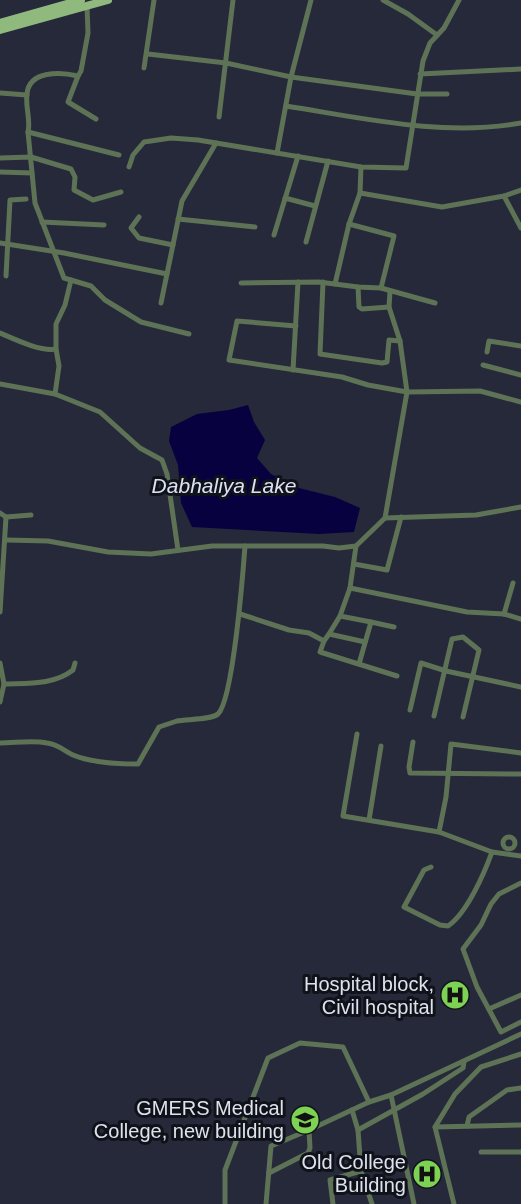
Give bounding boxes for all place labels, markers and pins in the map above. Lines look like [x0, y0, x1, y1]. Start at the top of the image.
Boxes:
place label: Hospital block, Civil hospital [304, 973, 434, 1018]
hospital icon: Hospital block, Civil hospital [439, 979, 471, 1011]
place label: GMERS Medical College, new building [94, 1097, 284, 1142]
school or university icon: GMERS Medical College, new building [289, 1104, 321, 1136]
place label: Old College Building [301, 1151, 406, 1196]
hospital icon: Old College Building [411, 1158, 443, 1190]

